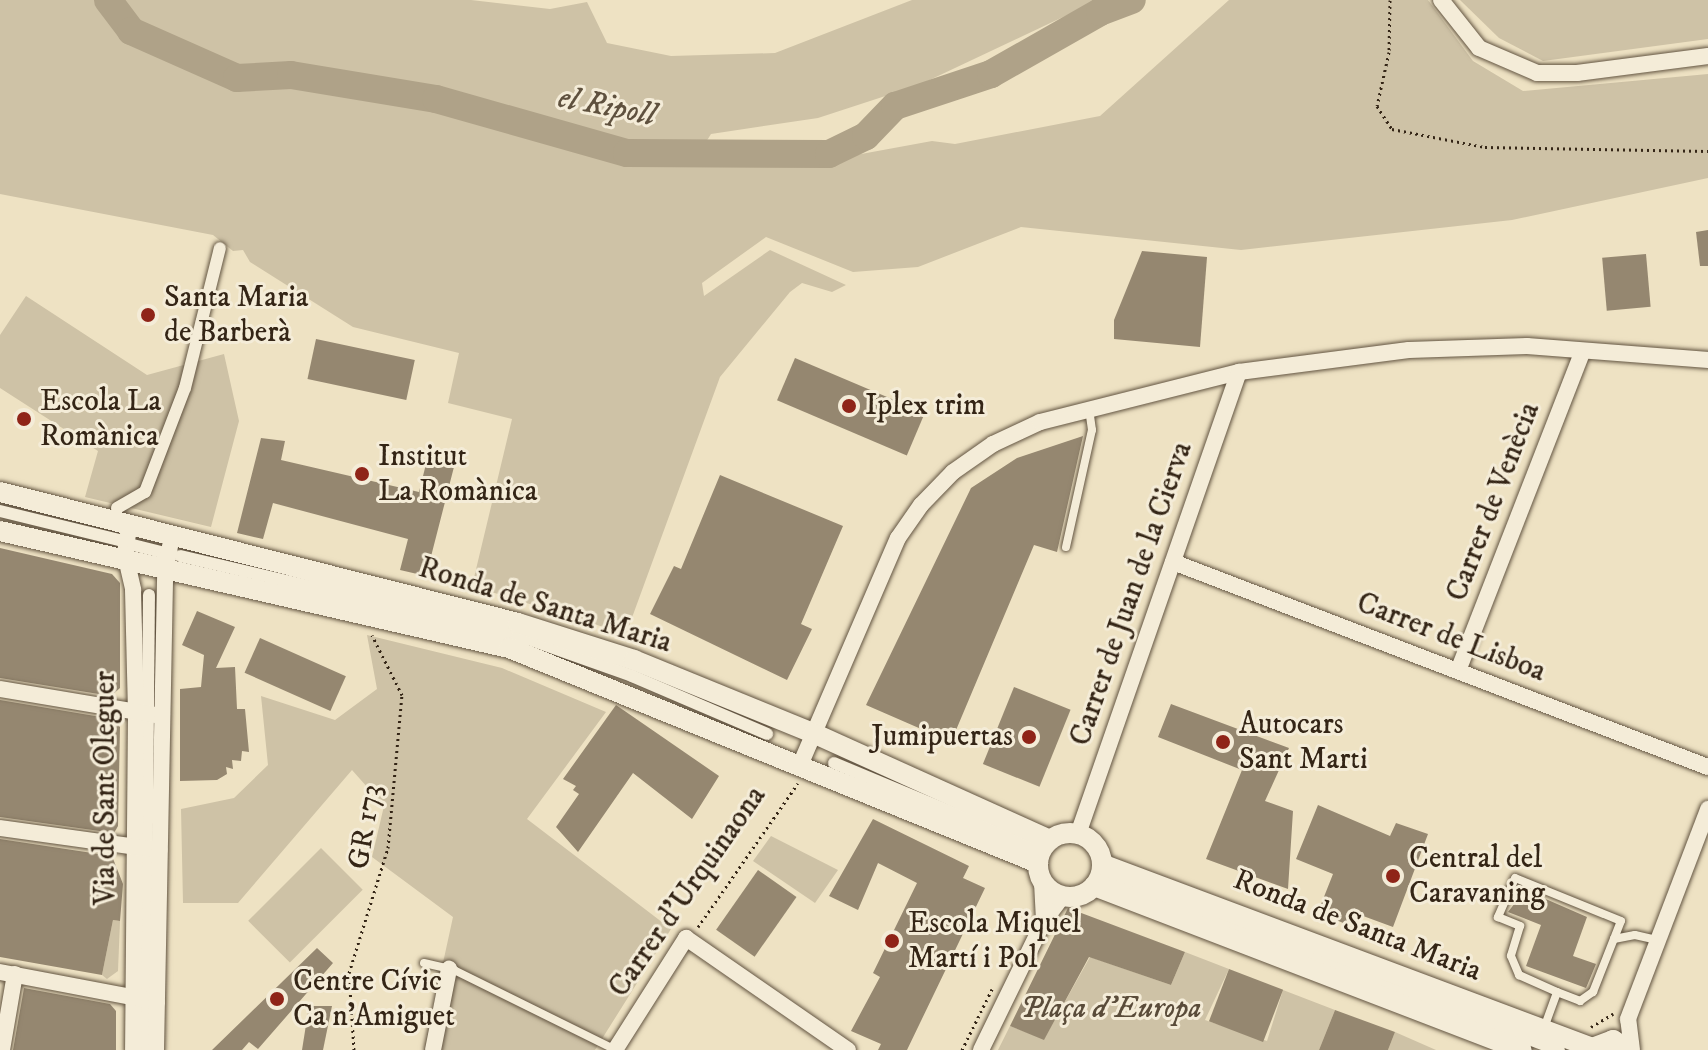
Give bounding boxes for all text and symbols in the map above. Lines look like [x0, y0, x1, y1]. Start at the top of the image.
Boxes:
water label: el Ripoll [555, 79, 659, 135]
place label: Santa Maria de Barberà [164, 280, 309, 350]
marker: Santa Maria de Barberà [139, 306, 157, 324]
place label: Escola La Romànica [40, 384, 161, 454]
place label: Iplex trim [865, 388, 986, 424]
marker: Iplex trim [840, 397, 858, 415]
street label: Carrer de Venècia [1440, 397, 1548, 607]
marker: Escola La Romànica [15, 410, 33, 428]
street label: Carrer de Juan de la Cierva [1063, 437, 1201, 751]
place label: Institut La Romànica [378, 439, 538, 510]
marker: Institut La Romànica [353, 465, 371, 483]
street label: Ronda de Santa Maria [414, 550, 676, 662]
street label: Carrer de Lisboa [1351, 585, 1551, 691]
street label: Via de Sant Oleguer [88, 671, 124, 905]
place label: Autocars Sant Marti [1239, 707, 1368, 778]
place label: Jumipuertas [871, 719, 1013, 755]
marker: Jumipuertas [1020, 728, 1038, 746]
marker: Autocars Sant Marti [1214, 733, 1232, 751]
street label: Carrer d'Urquinaona [602, 779, 774, 1005]
street label: GR 173 [342, 782, 390, 872]
place label: Central del Caravaning [1409, 841, 1545, 912]
street label: Ronda de Santa Maria [1228, 862, 1486, 990]
marker: Central del Caravaning [1384, 867, 1402, 885]
place label: Escola Miquel Martí i Pol [908, 906, 1081, 976]
marker: Escola Miquel Martí i Pol [883, 932, 901, 950]
place label: Centre Cívic Ca n'Amiguet [293, 964, 455, 1034]
marker: Centre Cívic Ca n'Amiguet [268, 990, 286, 1008]
park label: Plaça d'Europa [1021, 991, 1201, 1027]

